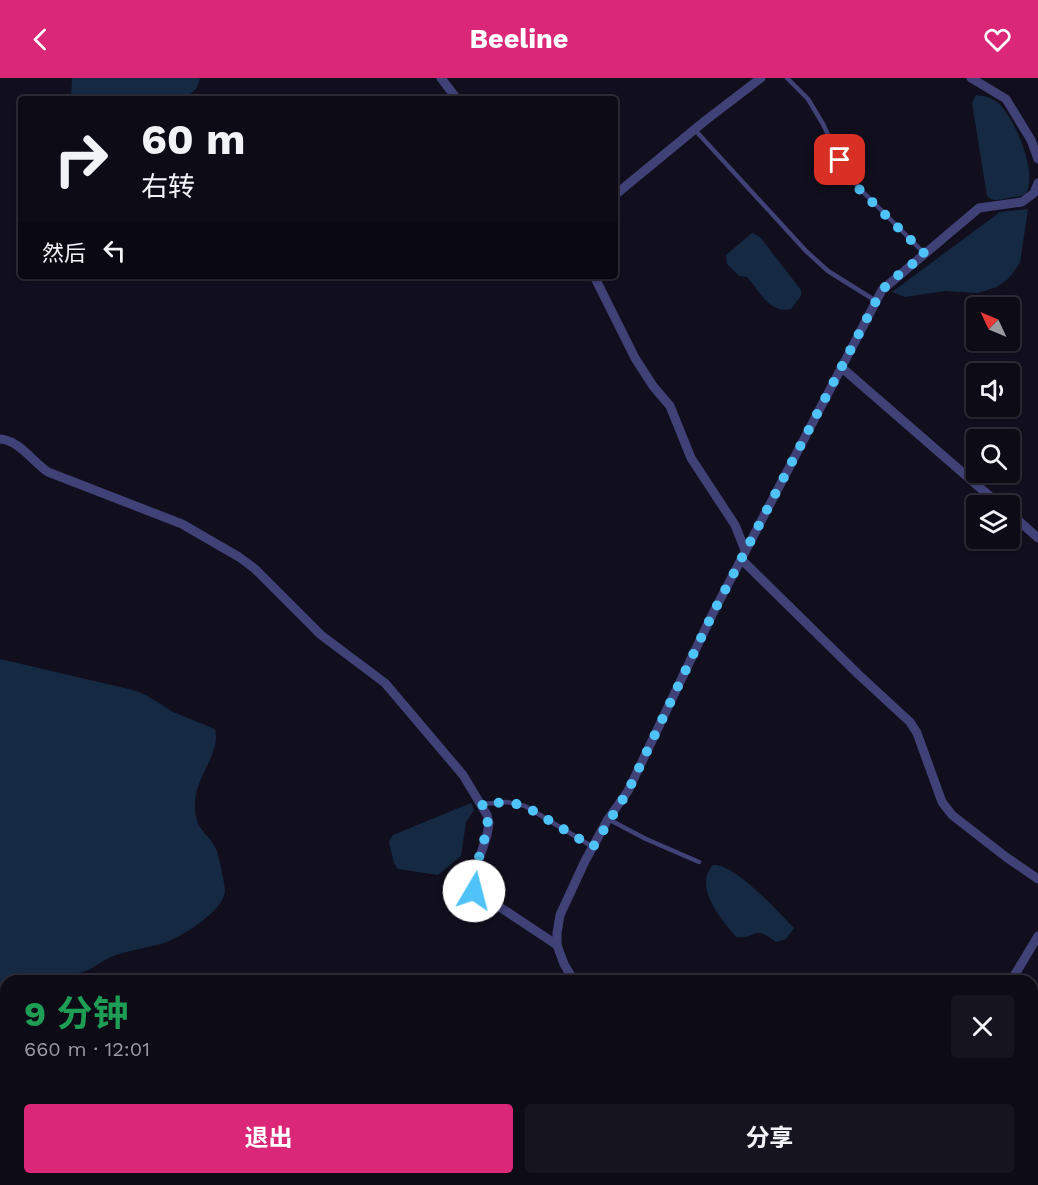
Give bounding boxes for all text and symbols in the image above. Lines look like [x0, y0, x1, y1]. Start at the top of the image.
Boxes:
icon: back [24, 23, 57, 56]
text: Beeline [470, 23, 568, 55]
icon: heart [981, 23, 1014, 56]
text: 60 m [141, 115, 245, 164]
icon: right [42, 120, 120, 198]
pin [814, 134, 865, 185]
icon: arrive [823, 143, 856, 176]
text: 右转 [141, 171, 195, 203]
icon: left [98, 234, 131, 267]
text: 然后 [42, 241, 86, 266]
north arrow [966, 297, 1020, 351]
map controls [966, 297, 1020, 549]
button: sound [966, 363, 1020, 417]
button: search [966, 429, 1020, 483]
button: layers [966, 495, 1020, 549]
position arrow [442, 859, 506, 923]
text: 9 分钟 [24, 993, 128, 1035]
button: close [951, 995, 1014, 1058]
text: 660 m · 12:01 [24, 1037, 150, 1061]
button: 退出 [24, 1104, 513, 1173]
button: 分享 [525, 1104, 1014, 1173]

